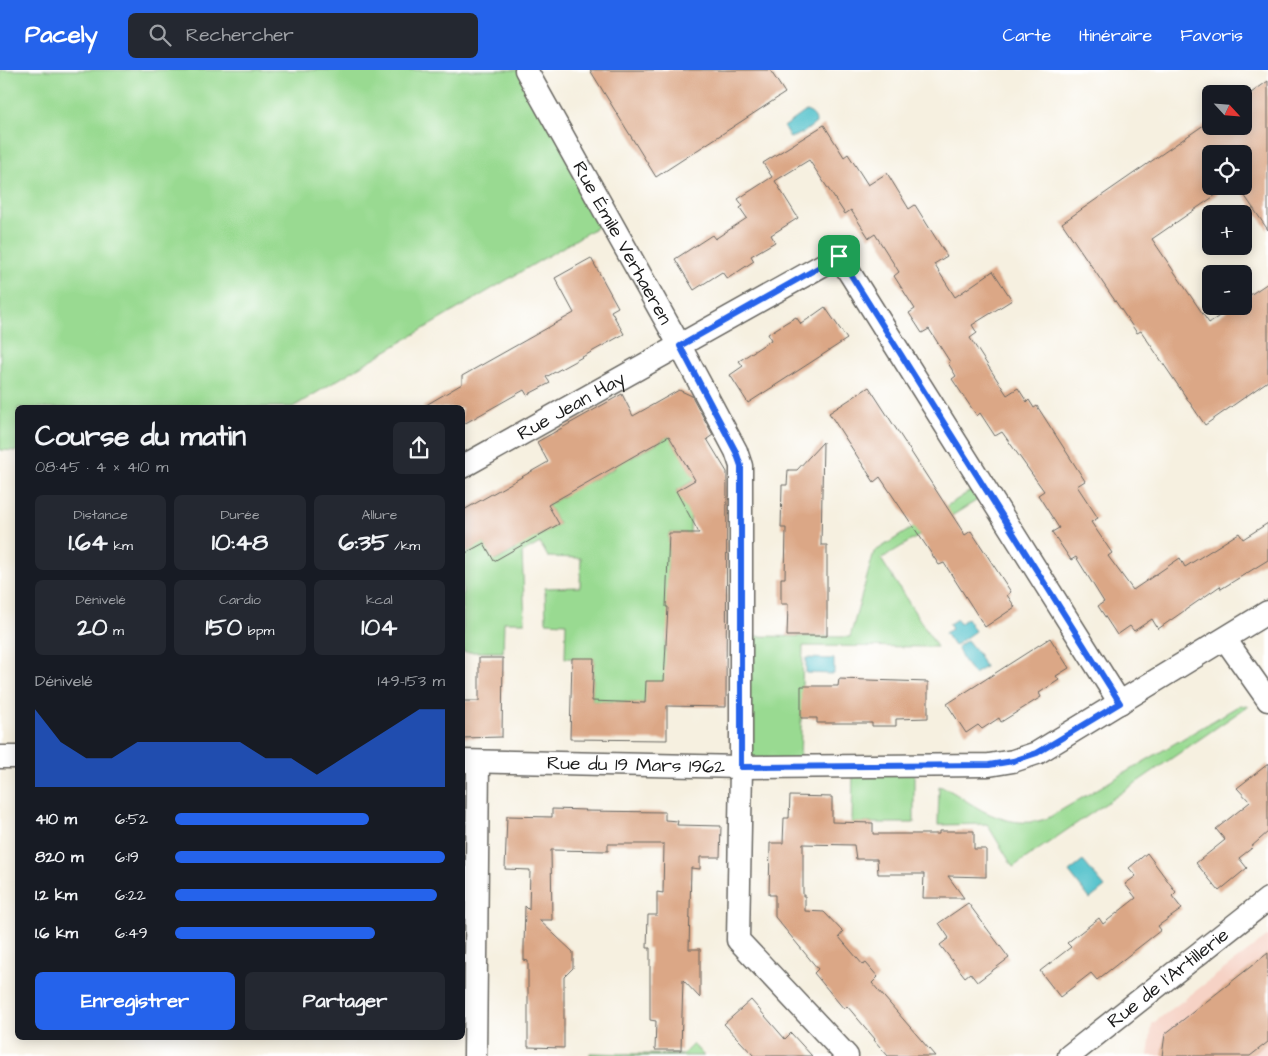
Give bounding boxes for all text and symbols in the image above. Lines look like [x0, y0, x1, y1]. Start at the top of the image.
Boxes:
search box [128, 13, 478, 58]
text: Pacely [25, 18, 98, 52]
icon: search [146, 21, 174, 49]
text: Rechercher [186, 22, 294, 49]
text: Carte [1002, 23, 1051, 48]
text: Itinéraire [1079, 23, 1152, 48]
text: Favoris [1180, 23, 1243, 48]
north arrow [1202, 85, 1252, 135]
map controls [1202, 85, 1252, 315]
button: locate [1202, 145, 1252, 195]
street label: Rue Émile Verhaeren [566, 156, 679, 329]
button: + [1202, 205, 1252, 255]
pin [818, 235, 860, 277]
icon: arrive [825, 242, 853, 270]
button: − [1202, 265, 1252, 315]
street label: Rue Jean Hay [512, 365, 631, 447]
text: Course du matin [35, 417, 246, 456]
button: share [393, 422, 445, 474]
text: 08:45 · 4 × 410 m [35, 456, 169, 478]
text: Distance [73, 505, 128, 525]
text: Durée [220, 505, 260, 525]
text: Allure [361, 505, 397, 525]
text: 1.64 [68, 525, 108, 560]
text: 10:48 [212, 525, 268, 560]
text: 6:35 [338, 525, 389, 560]
text: km [108, 536, 133, 556]
text: /km [389, 536, 420, 556]
text: Dénivelé [75, 590, 126, 610]
text: Cardio [219, 590, 261, 610]
text: kcal [366, 590, 393, 610]
text: 20 [77, 610, 107, 645]
text: 150 [206, 610, 242, 645]
text: 104 [361, 610, 397, 645]
text: m [107, 621, 124, 641]
text: bpm [242, 621, 274, 641]
text: Dénivelé [35, 670, 93, 692]
text: 149–153 m [378, 670, 445, 692]
street label: Rue du 19 Mars 1962 [547, 749, 725, 780]
text: 410 m [35, 808, 77, 830]
text: 6:52 [115, 808, 148, 830]
text: 820 m [35, 846, 83, 868]
text: 6:19 [115, 846, 139, 868]
text: 1.2 km [35, 884, 77, 906]
text: 6:22 [115, 884, 146, 906]
text: 1.6 km [35, 922, 78, 944]
text: 6:49 [115, 922, 148, 944]
street label: Rue de l'Artillerie [1101, 922, 1234, 1034]
button: Enregistrer [35, 972, 235, 1030]
button: Partager [245, 972, 445, 1030]

